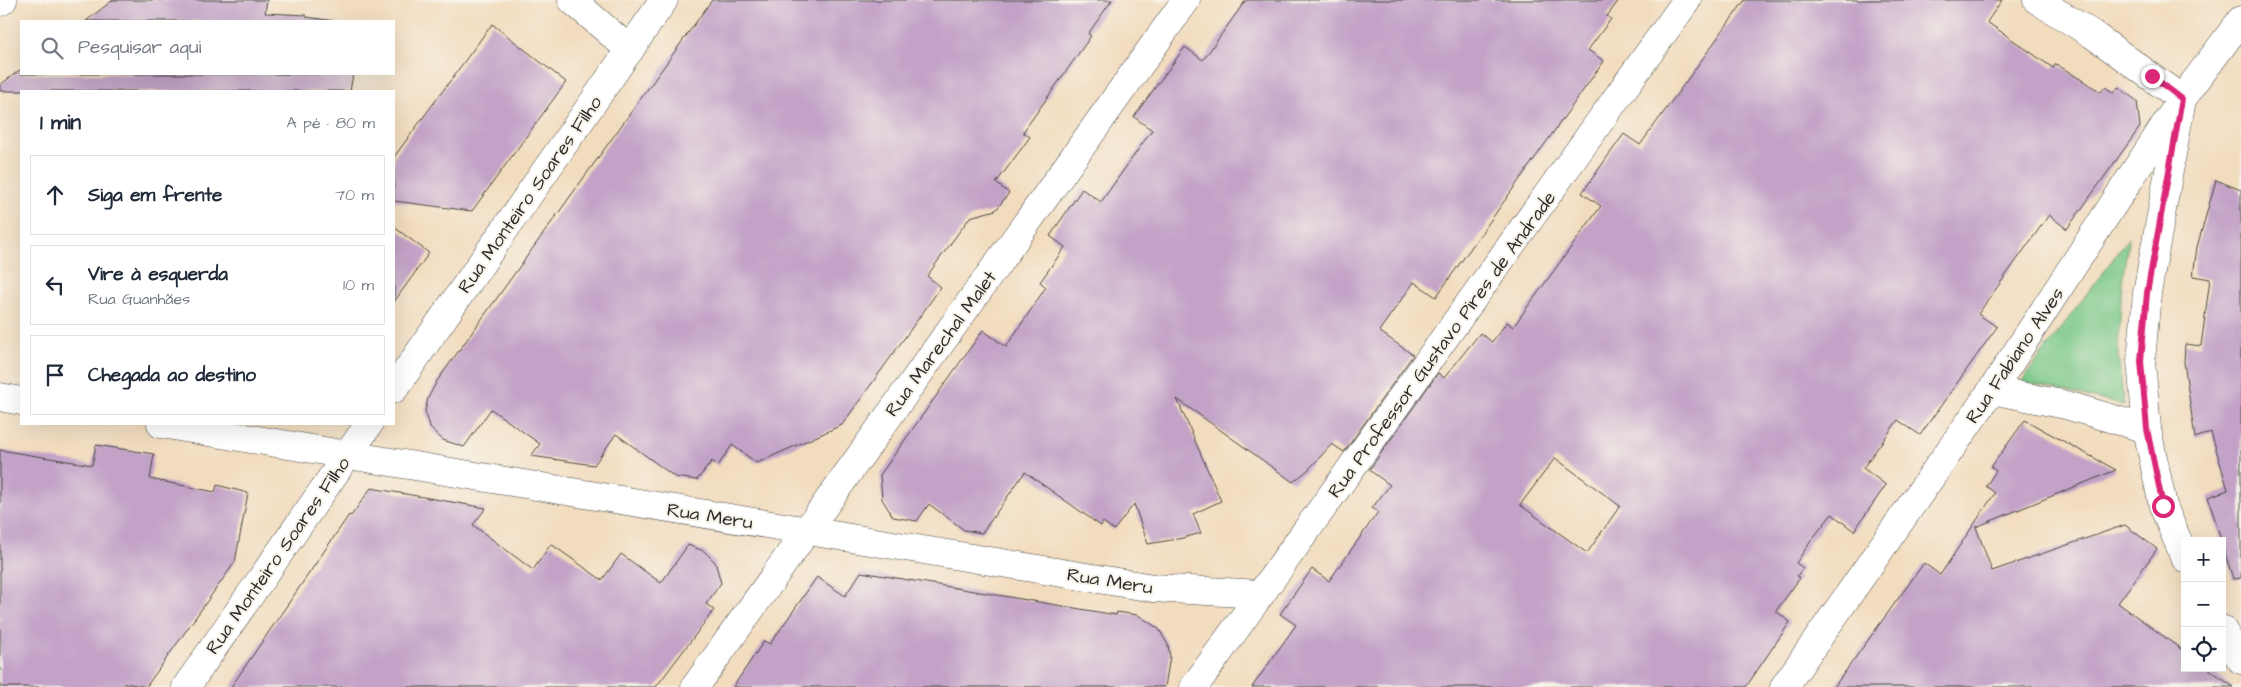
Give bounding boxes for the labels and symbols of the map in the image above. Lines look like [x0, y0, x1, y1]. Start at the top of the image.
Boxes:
route end [2141, 65, 2164, 88]
street label: Rua Monteiro Soares Filho [452, 90, 609, 299]
street label: Rua Professor Gustavo Pires de Andrade [1322, 186, 1563, 504]
street label: Rua Marechal Malet [879, 265, 1004, 422]
street label: Rua Fabiano Alves [1960, 282, 2071, 429]
street label: Rua Monteiro Soares Filho [200, 451, 357, 660]
route start [2152, 495, 2175, 518]
street label: Rua Meru [665, 496, 755, 537]
street label: Rua Meru [1065, 561, 1155, 602]

